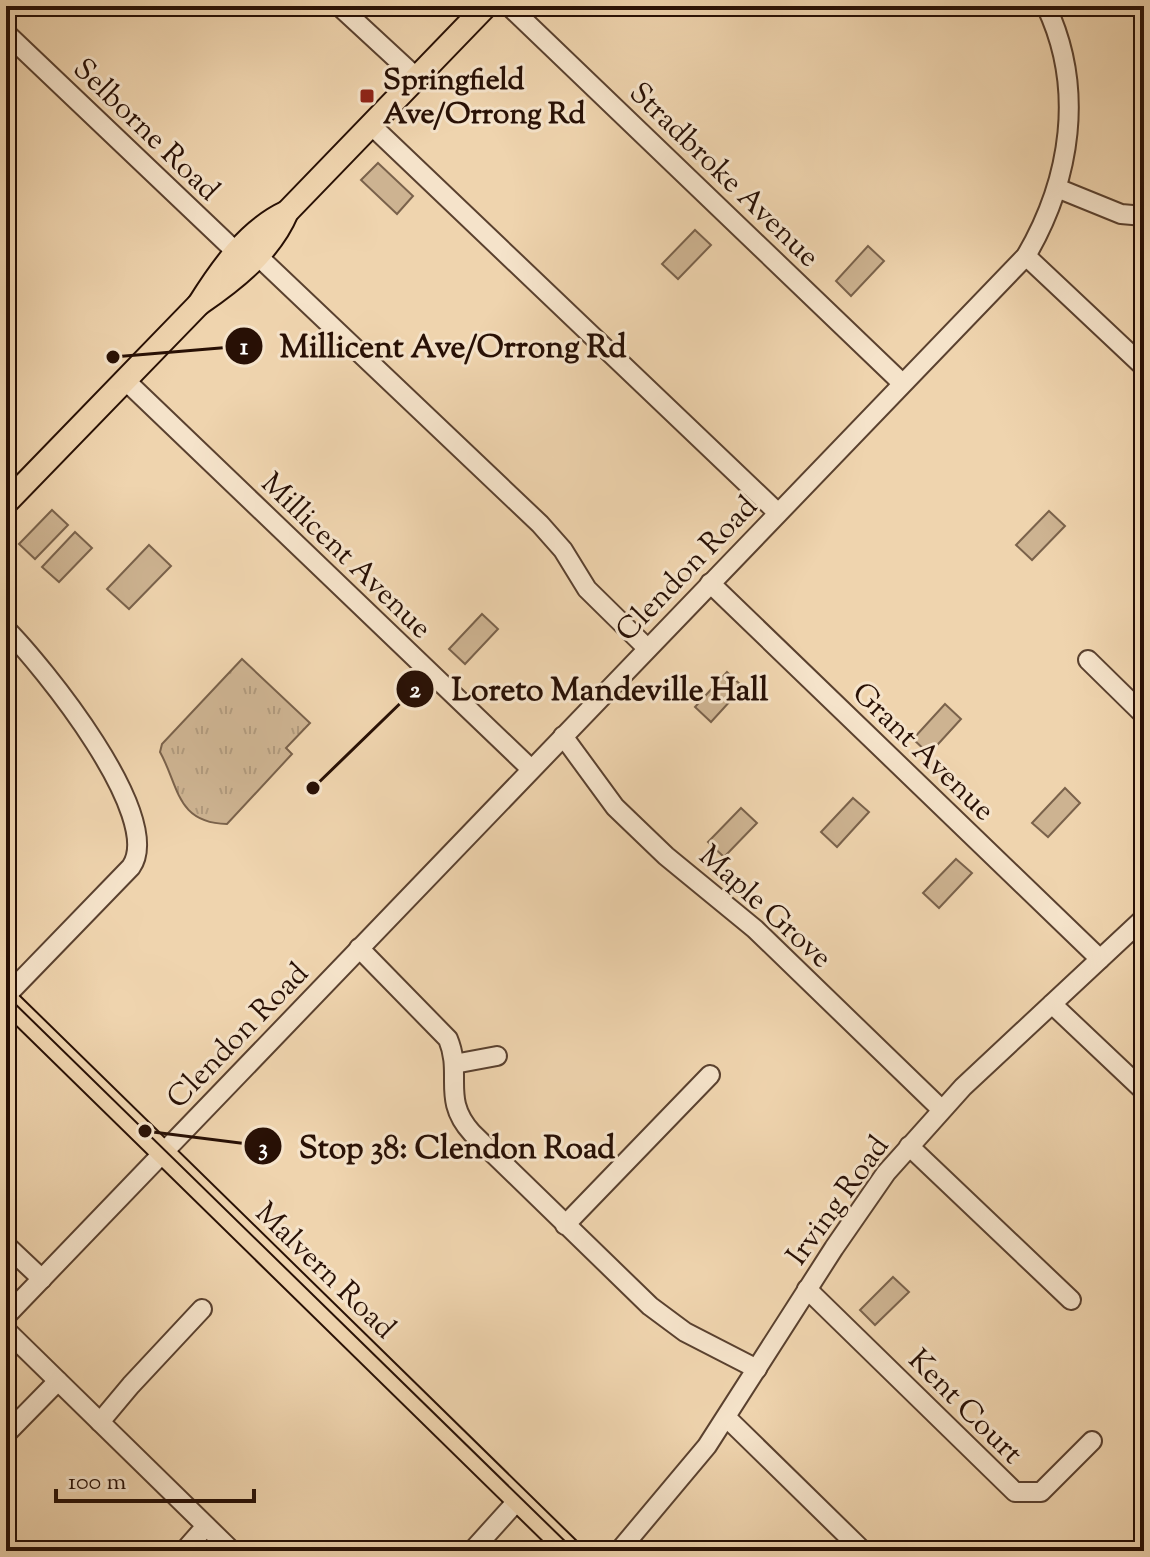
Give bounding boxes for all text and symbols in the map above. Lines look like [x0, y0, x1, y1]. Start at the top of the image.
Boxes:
street label: Selborne Road [62, 49, 228, 212]
place label: Springfield Ave/Orrong Rd [383, 60, 586, 137]
street label: Stradbroke Avenue [618, 73, 828, 278]
marker: Springfield Ave/Orrong Rd [358, 87, 376, 105]
callout: Millicent Ave/Orrong Rd [224, 318, 643, 374]
text: Millicent Ave/Orrong Rd [279, 326, 627, 372]
text: 1 [240, 331, 249, 365]
street label: Millicent Avenue [250, 464, 440, 650]
street label: Clendon Road [607, 487, 769, 652]
callout: Loreto Mandeville Hall [395, 661, 784, 717]
text: Loreto Mandeville Hall [452, 669, 768, 715]
street label: Grant Avenue [841, 673, 1003, 832]
text: 2 [409, 674, 421, 708]
street label: Maple Grove [688, 836, 840, 979]
street label: Clendon Road [158, 954, 320, 1119]
callout: Stop 38: Clendon Road [243, 1118, 632, 1174]
text: Stop 38: Clendon Road [299, 1127, 615, 1173]
street label: Irving Road [777, 1128, 901, 1275]
text: 3 [258, 1132, 268, 1166]
street label: Malvern Road [244, 1193, 404, 1350]
street label: Kent Court [897, 1341, 1031, 1475]
scale bar [56, 1453, 254, 1503]
text: 100 m [68, 1466, 126, 1500]

